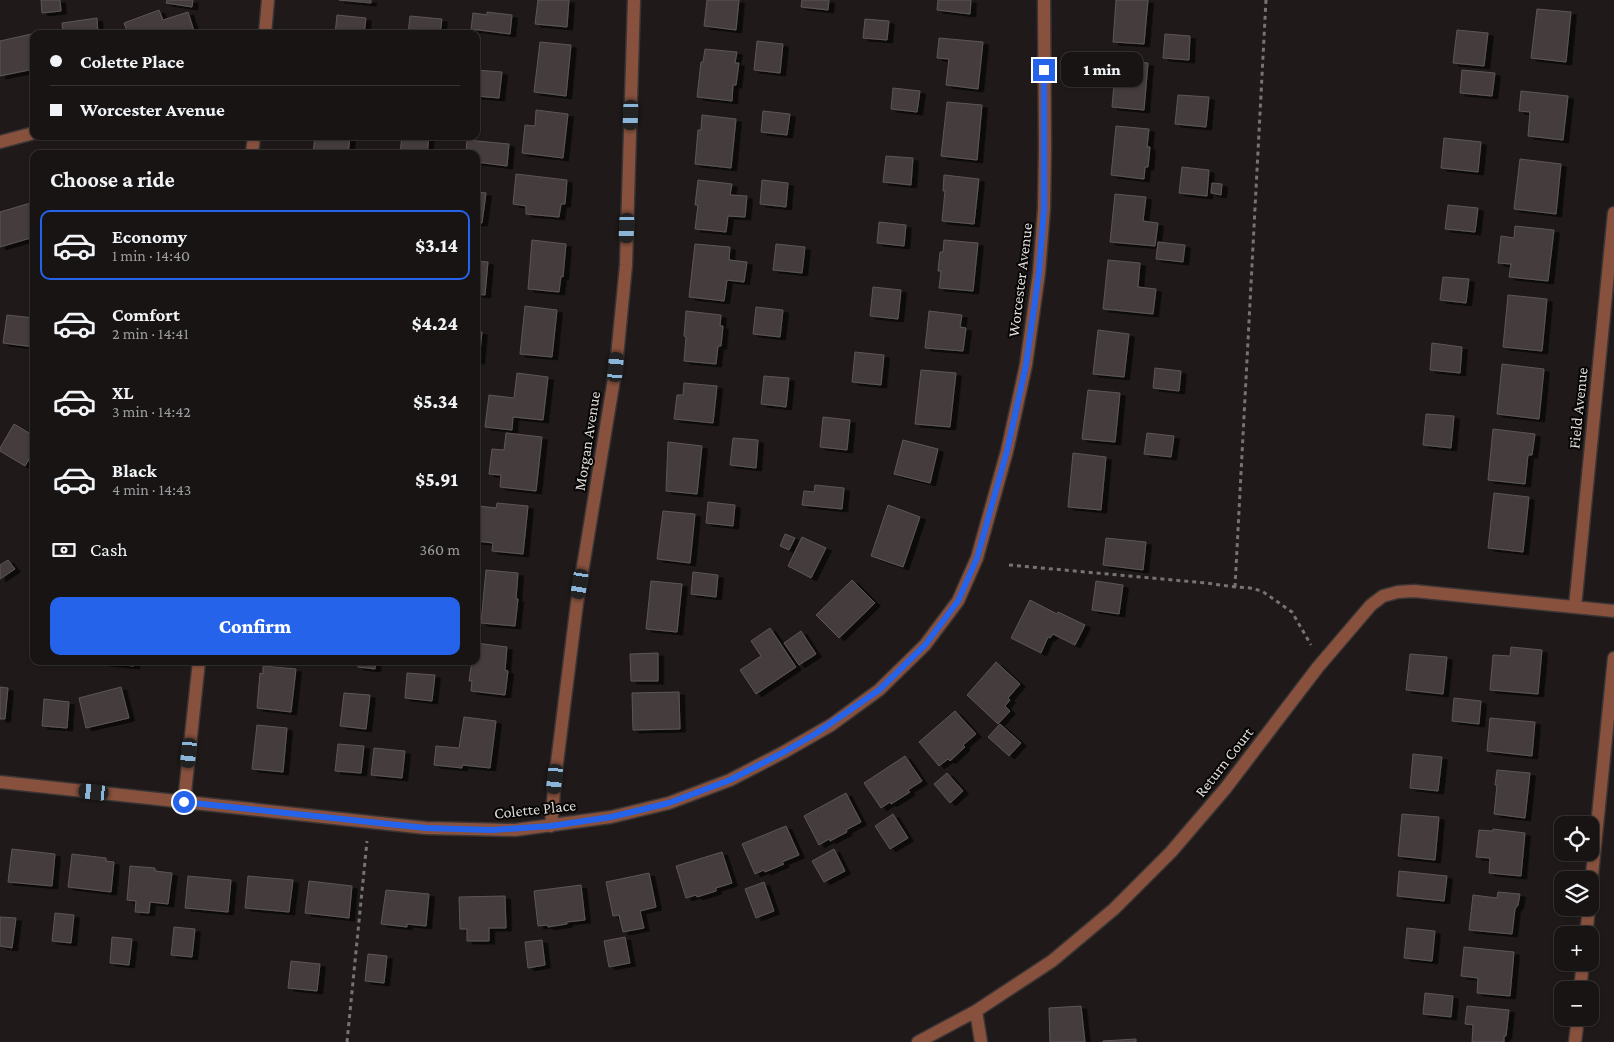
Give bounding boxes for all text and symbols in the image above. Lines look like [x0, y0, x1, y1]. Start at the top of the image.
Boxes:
text: Colette Place [80, 51, 184, 72]
callout: 1 min [1062, 52, 1144, 88]
route end [1033, 59, 1055, 81]
text: 1 min [1083, 61, 1121, 78]
text: Worcester Avenue [80, 99, 225, 120]
car [622, 100, 639, 130]
text: Choose a ride [50, 167, 175, 192]
car [618, 213, 635, 243]
street label: Worcester Avenue [1005, 222, 1035, 338]
icon: car [52, 223, 97, 268]
text: Economy [112, 226, 187, 247]
text: $3.14 [415, 235, 458, 256]
text: 1 min · 14:40 [112, 247, 190, 264]
icon: car [52, 301, 97, 346]
text: Comfort [112, 304, 180, 325]
text: $4.24 [412, 313, 458, 334]
text: 2 min · 14:41 [112, 325, 189, 342]
car [607, 351, 624, 383]
street label: Field Avenue [1565, 366, 1591, 450]
icon: car [52, 379, 97, 424]
text: XL [112, 382, 134, 403]
street label: Morgan Avenue [571, 390, 604, 492]
text: $5.34 [413, 391, 458, 412]
text: 3 min · 14:42 [112, 403, 191, 420]
icon: car [52, 457, 97, 502]
text: Black [112, 460, 157, 481]
text: $5.91 [415, 469, 458, 490]
text: 4 min · 14:43 [112, 481, 191, 498]
icon: cash [50, 536, 78, 564]
text: Cash [90, 539, 128, 560]
text: 360 m [419, 541, 460, 558]
car [570, 568, 589, 600]
button: Confirm [50, 597, 460, 655]
street label: Return Court [1192, 723, 1257, 800]
car [179, 737, 198, 769]
car [545, 763, 564, 795]
car [78, 783, 109, 801]
route start [173, 791, 195, 813]
street label: Colette Place [493, 796, 577, 822]
map controls [1554, 816, 1599, 1026]
button: locate [1554, 816, 1599, 861]
button: layers [1554, 871, 1599, 916]
button: + [1554, 926, 1599, 971]
button: − [1554, 981, 1599, 1026]

